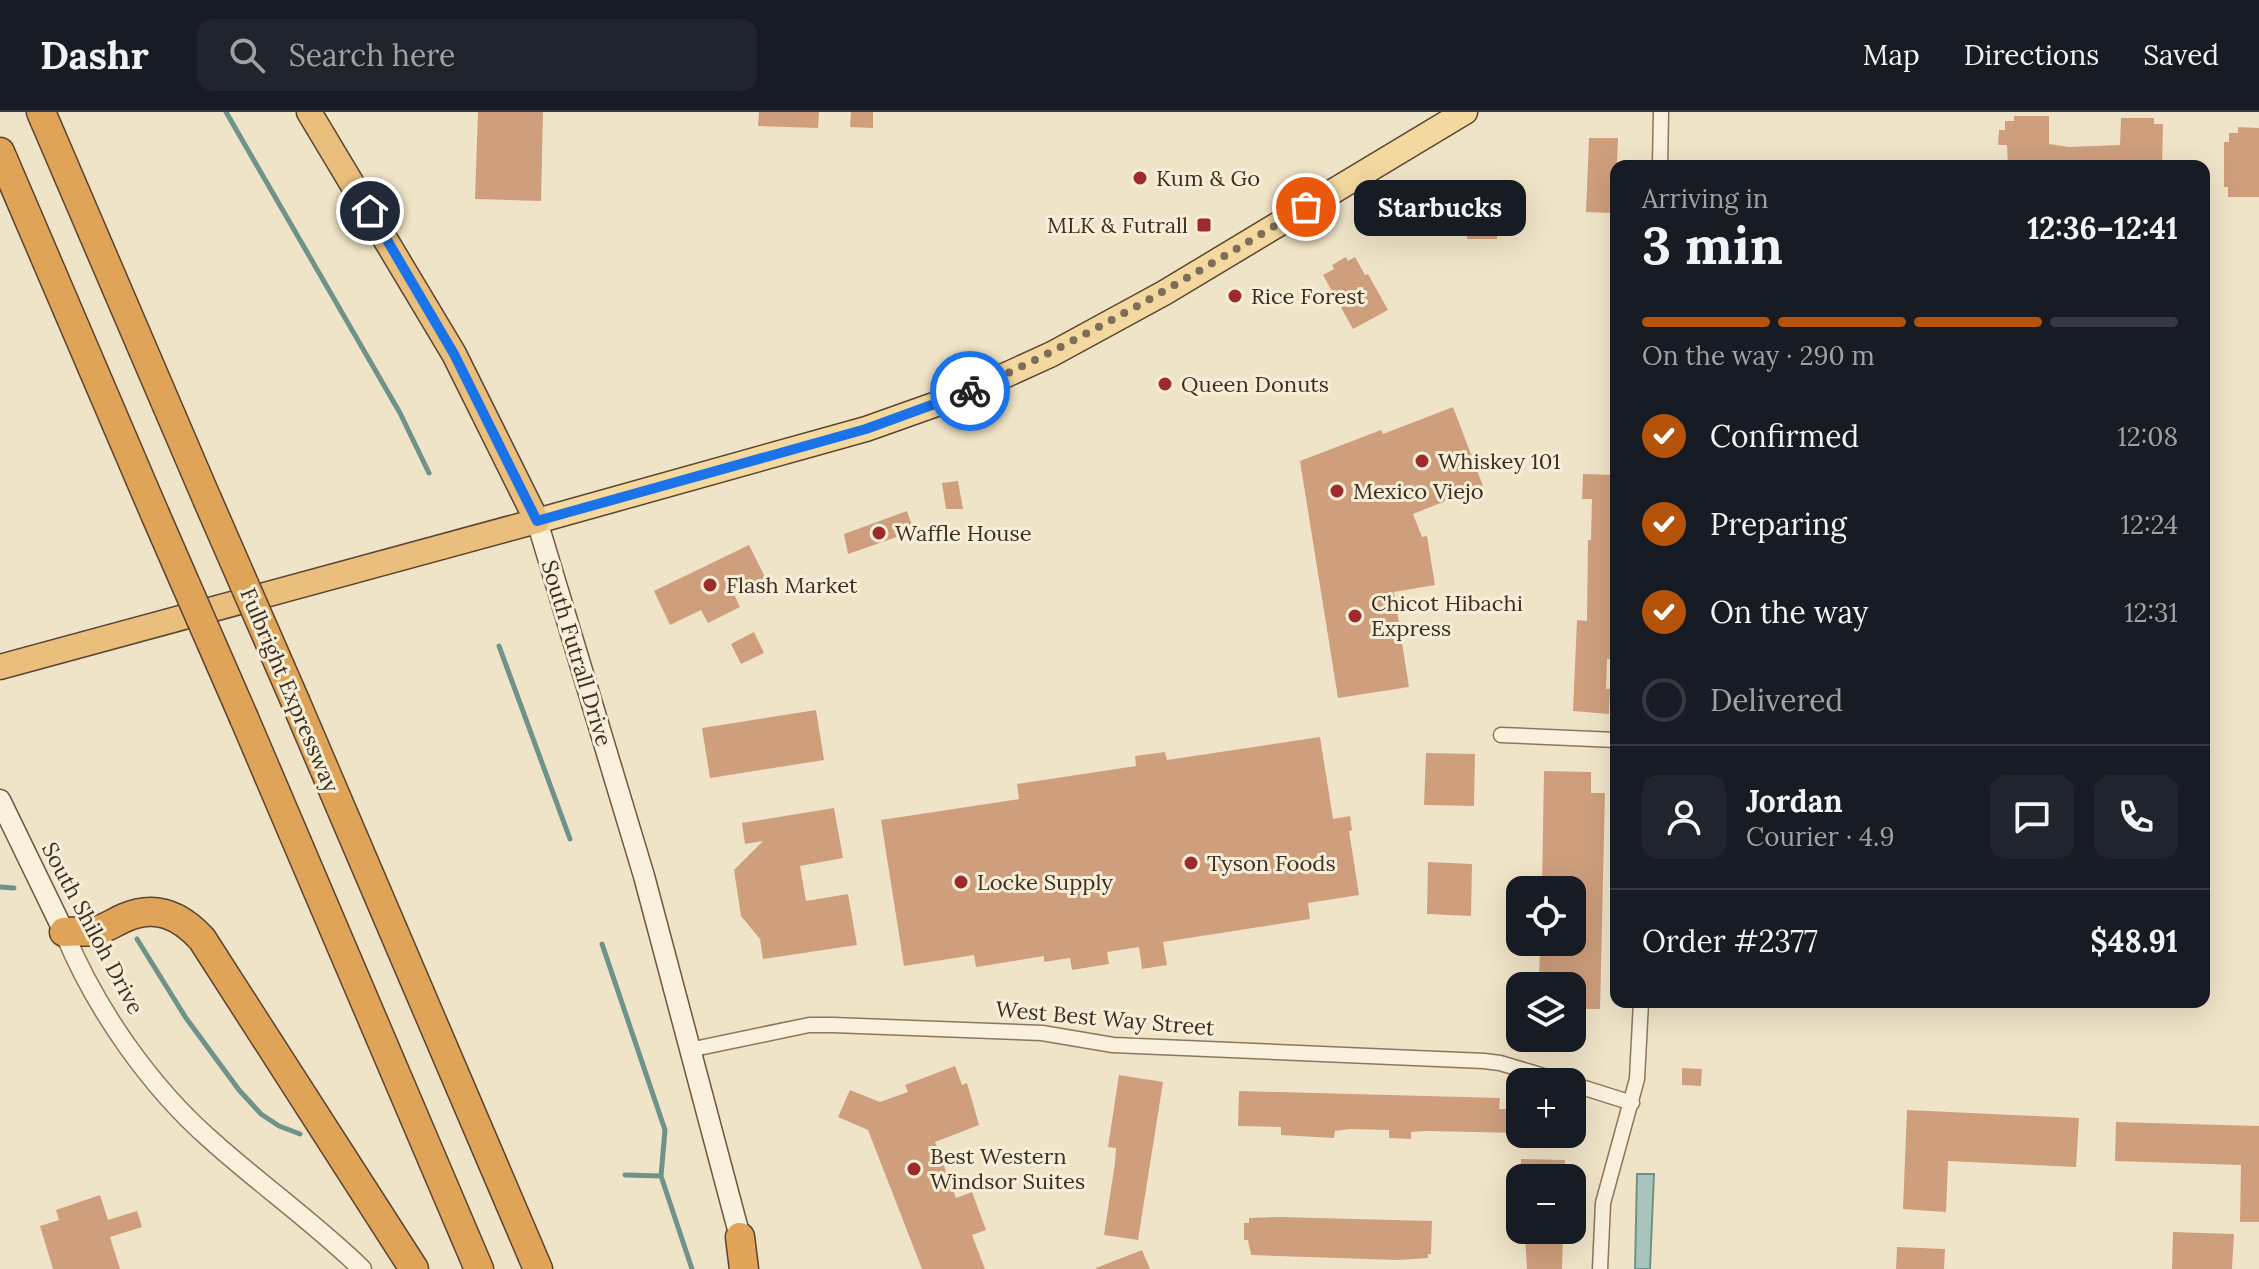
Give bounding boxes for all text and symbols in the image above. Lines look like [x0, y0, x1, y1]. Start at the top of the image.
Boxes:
search box [197, 19, 757, 91]
text: Dashr [40, 31, 149, 79]
icon: search [225, 33, 269, 77]
text: Search here [289, 36, 455, 74]
text: Map [1863, 37, 1920, 73]
text: Directions [1964, 37, 2099, 73]
text: Saved [2143, 37, 2219, 73]
place label: Kum & Go [1156, 164, 1260, 192]
marker: Kum & Go [1131, 169, 1149, 187]
pin [1272, 173, 1340, 241]
pin [336, 177, 404, 245]
callout: Starbucks [1354, 179, 1526, 235]
text: Arriving in [1642, 182, 1769, 215]
icon: bag [1284, 185, 1328, 229]
icon: home [348, 189, 392, 233]
text: Starbucks [1378, 191, 1502, 224]
text: 12:36–12:41 [2027, 209, 2178, 247]
place label: MLK & Futrall [1047, 211, 1188, 239]
text: 3 min [1642, 212, 1783, 278]
marker: MLK & Futrall [1195, 216, 1213, 234]
place label: Rice Forest [1251, 282, 1365, 310]
marker: Rice Forest [1226, 287, 1244, 305]
text: On the way · 290 m [1642, 339, 1875, 372]
courier [930, 351, 1010, 431]
icon: bike [948, 369, 992, 413]
place label: Queen Donuts [1181, 370, 1329, 398]
marker: Queen Donuts [1156, 375, 1174, 393]
icon: check [1642, 414, 1686, 458]
text: Confirmed [1710, 417, 1859, 455]
text: 12:08 [2117, 420, 2178, 453]
place label: Whiskey 101 [1438, 447, 1560, 475]
marker: Whiskey 101 [1413, 452, 1431, 470]
place label: Mexico Viejo [1353, 477, 1484, 505]
marker: Mexico Viejo [1328, 482, 1346, 500]
icon: check [1642, 502, 1686, 546]
text: Preparing [1710, 505, 1847, 543]
text: 12:24 [2121, 508, 2178, 541]
place label: Waffle House [895, 519, 1032, 547]
marker: Waffle House [870, 524, 888, 542]
street label: South Futrall Drive [535, 557, 619, 749]
place label: Flash Market [726, 571, 858, 599]
marker: Flash Market [701, 576, 719, 594]
street label: Fulbright Expressway [234, 583, 346, 797]
place label: Chicot Hibachi Express [1371, 589, 1523, 642]
icon: check [1642, 590, 1686, 634]
text: On the way [1710, 593, 1868, 631]
text: 12:31 [2124, 596, 2178, 629]
marker: Chicot Hibachi Express [1346, 607, 1364, 625]
text: Delivered [1710, 681, 1843, 719]
button: person [1642, 775, 1726, 859]
button: chat [1990, 775, 2074, 859]
button: phone [2094, 775, 2178, 859]
text: Jordan [1746, 782, 1843, 820]
text: Courier · 4.9 [1746, 820, 1895, 853]
street label: South Shiloh Drive [36, 837, 150, 1019]
place label: Tyson Foods [1207, 849, 1336, 877]
marker: Tyson Foods [1182, 854, 1200, 872]
place label: Locke Supply [977, 868, 1113, 896]
marker: Locke Supply [952, 873, 970, 891]
map controls [1506, 876, 1586, 1244]
button: locate [1506, 876, 1586, 956]
text: Order #2377 [1642, 922, 1818, 960]
text: $48.91 [2090, 922, 2178, 960]
button: layers [1506, 972, 1586, 1052]
street label: West Best Way Street [994, 994, 1216, 1042]
button: + [1506, 1068, 1586, 1148]
place label: Best Western Windsor Suites [930, 1142, 1085, 1195]
marker: Best Western Windsor Suites [905, 1160, 923, 1178]
button: − [1506, 1164, 1586, 1244]

